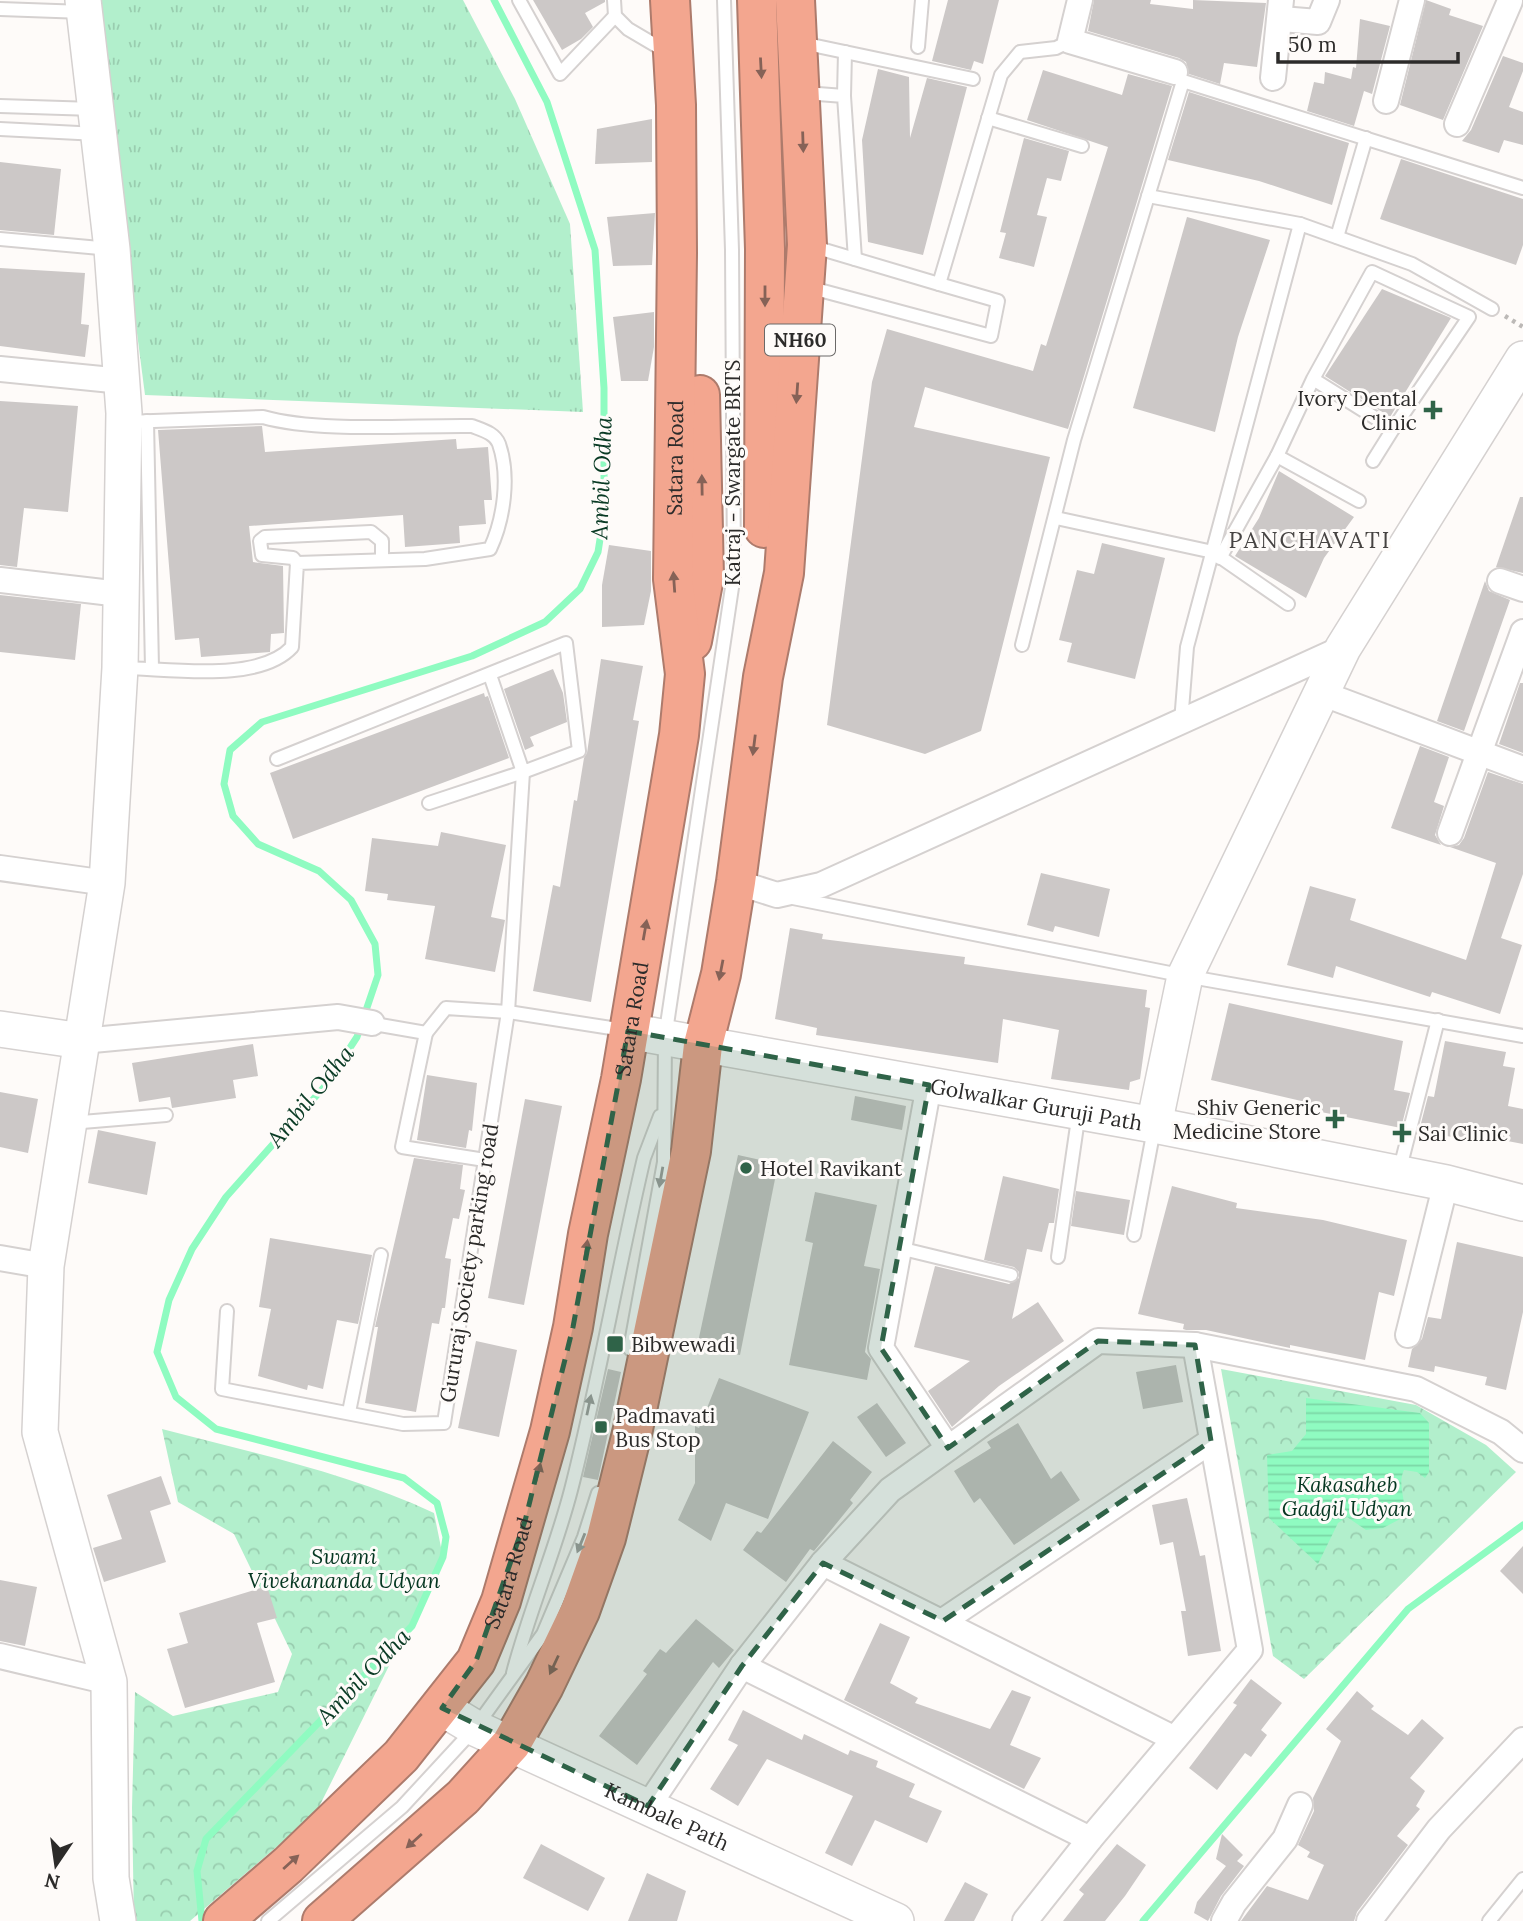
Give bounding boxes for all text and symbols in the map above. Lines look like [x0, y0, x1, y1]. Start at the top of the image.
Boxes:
scale bar [1278, 21, 1458, 65]
text: 50 m [1288, 31, 1337, 58]
one-way arrow [755, 57, 766, 79]
one-way arrow [797, 131, 808, 153]
one-way arrow [759, 285, 771, 307]
road number: NH60 [765, 324, 835, 356]
street label: Katraj - Swargate BRTS [719, 360, 746, 586]
one-way arrow [791, 382, 802, 404]
place label: Ivory Dental Clinic [1297, 385, 1417, 436]
street label: Satara Road [660, 400, 689, 516]
marker: Ivory Dental Clinic [1423, 400, 1443, 420]
water label: Ambil Odha [584, 416, 618, 541]
one-way arrow [696, 473, 708, 495]
district label: PANCHAVATI [1229, 525, 1391, 554]
one-way arrow [668, 571, 679, 593]
one-way arrow [748, 734, 759, 756]
one-way arrow [640, 919, 651, 941]
one-way arrow [716, 959, 727, 981]
street label: Satara Road [608, 960, 654, 1078]
water label: Ambil Odha [259, 1039, 360, 1154]
street label: Golwalkar Guruji Path [928, 1072, 1145, 1136]
place label: Shiv Generic Medicine Store [1173, 1094, 1321, 1145]
marker: Shiv Generic Medicine Store [1327, 1111, 1343, 1127]
place label: Sai Clinic [1418, 1120, 1508, 1147]
street label: Gururaj Society parking road [434, 1121, 504, 1405]
marker: Sai Clinic [1392, 1123, 1412, 1143]
place label: Hotel Ravikant [760, 1155, 903, 1182]
marker: Hotel Ravikant [738, 1160, 754, 1176]
one-way arrow [656, 1166, 667, 1188]
one-way arrow [581, 1239, 592, 1261]
place label: Bibwewadi [631, 1331, 736, 1358]
marker: Bibwewadi [605, 1334, 625, 1354]
one-way arrow [583, 1394, 594, 1416]
place label: Padmavati Bus Stop [615, 1402, 716, 1453]
marker: Padmavati Bus Stop [593, 1419, 609, 1435]
one-way arrow [533, 1461, 544, 1483]
park label: Kakasaheb Gadgil Udyan [1282, 1471, 1412, 1522]
street label: Satara Road [478, 1514, 538, 1633]
one-way arrow [576, 1532, 587, 1553]
park label: Swami Vivekananda Udyan [248, 1543, 440, 1594]
water label: Ambil Odha [309, 1621, 416, 1731]
one-way arrow [548, 1655, 560, 1675]
street label: Kambale Path [601, 1776, 734, 1856]
north arrow [21, 1830, 91, 1900]
one-way arrow [405, 1833, 423, 1849]
one-way arrow [282, 1855, 299, 1871]
text: N [42, 1868, 62, 1895]

